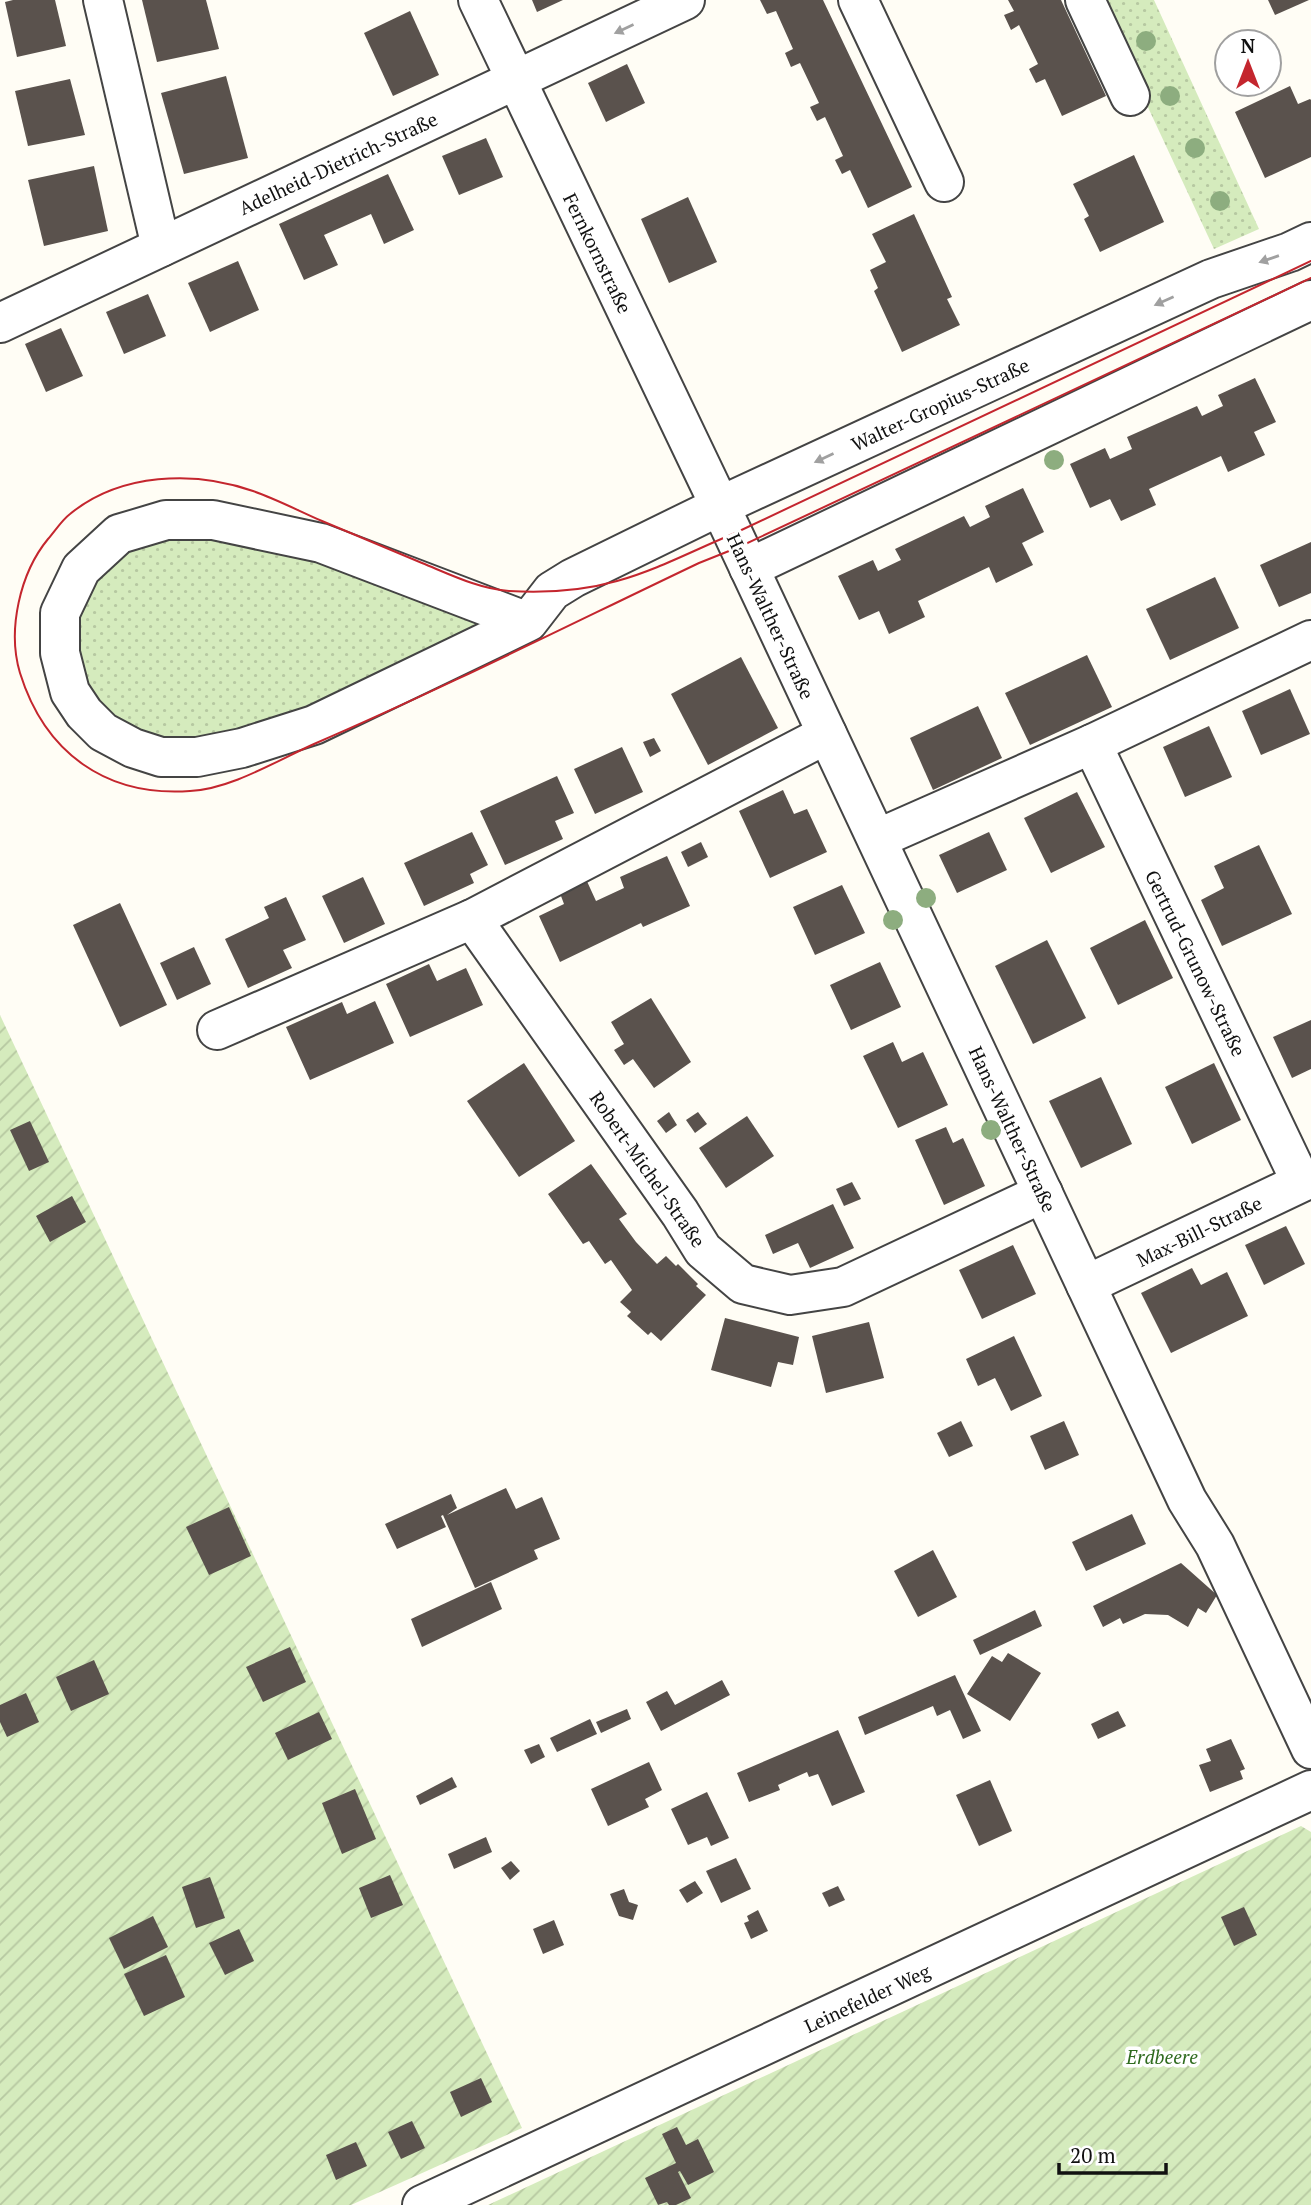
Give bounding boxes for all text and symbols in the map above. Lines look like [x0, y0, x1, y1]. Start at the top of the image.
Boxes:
one-way arrow [614, 23, 634, 35]
north arrow [1213, 28, 1283, 98]
text: N [1241, 33, 1256, 58]
street label: Adelheid-Dietrich-Straße [235, 106, 441, 220]
street label: Fernkornstraße [558, 189, 638, 317]
one-way arrow [1259, 254, 1280, 265]
one-way arrow [1153, 296, 1174, 307]
street label: Walter-Gropius-Straße [847, 352, 1033, 456]
one-way arrow [814, 452, 834, 464]
street label: Hans-Walther-Straße [722, 529, 820, 703]
street label: Gertrud-Grunow-Straße [1140, 866, 1252, 1060]
street label: Hans-Walther-Straße [964, 1042, 1062, 1216]
street label: Robert-Michel-Straße [585, 1086, 711, 1252]
street label: Max-Bill-Straße [1132, 1190, 1266, 1272]
street label: Leinefelder Weg [800, 1957, 935, 2038]
park label: Erdbeere [1125, 2044, 1198, 2069]
scale bar [1059, 2132, 1166, 2176]
text: 20 m [1070, 2141, 1116, 2169]

